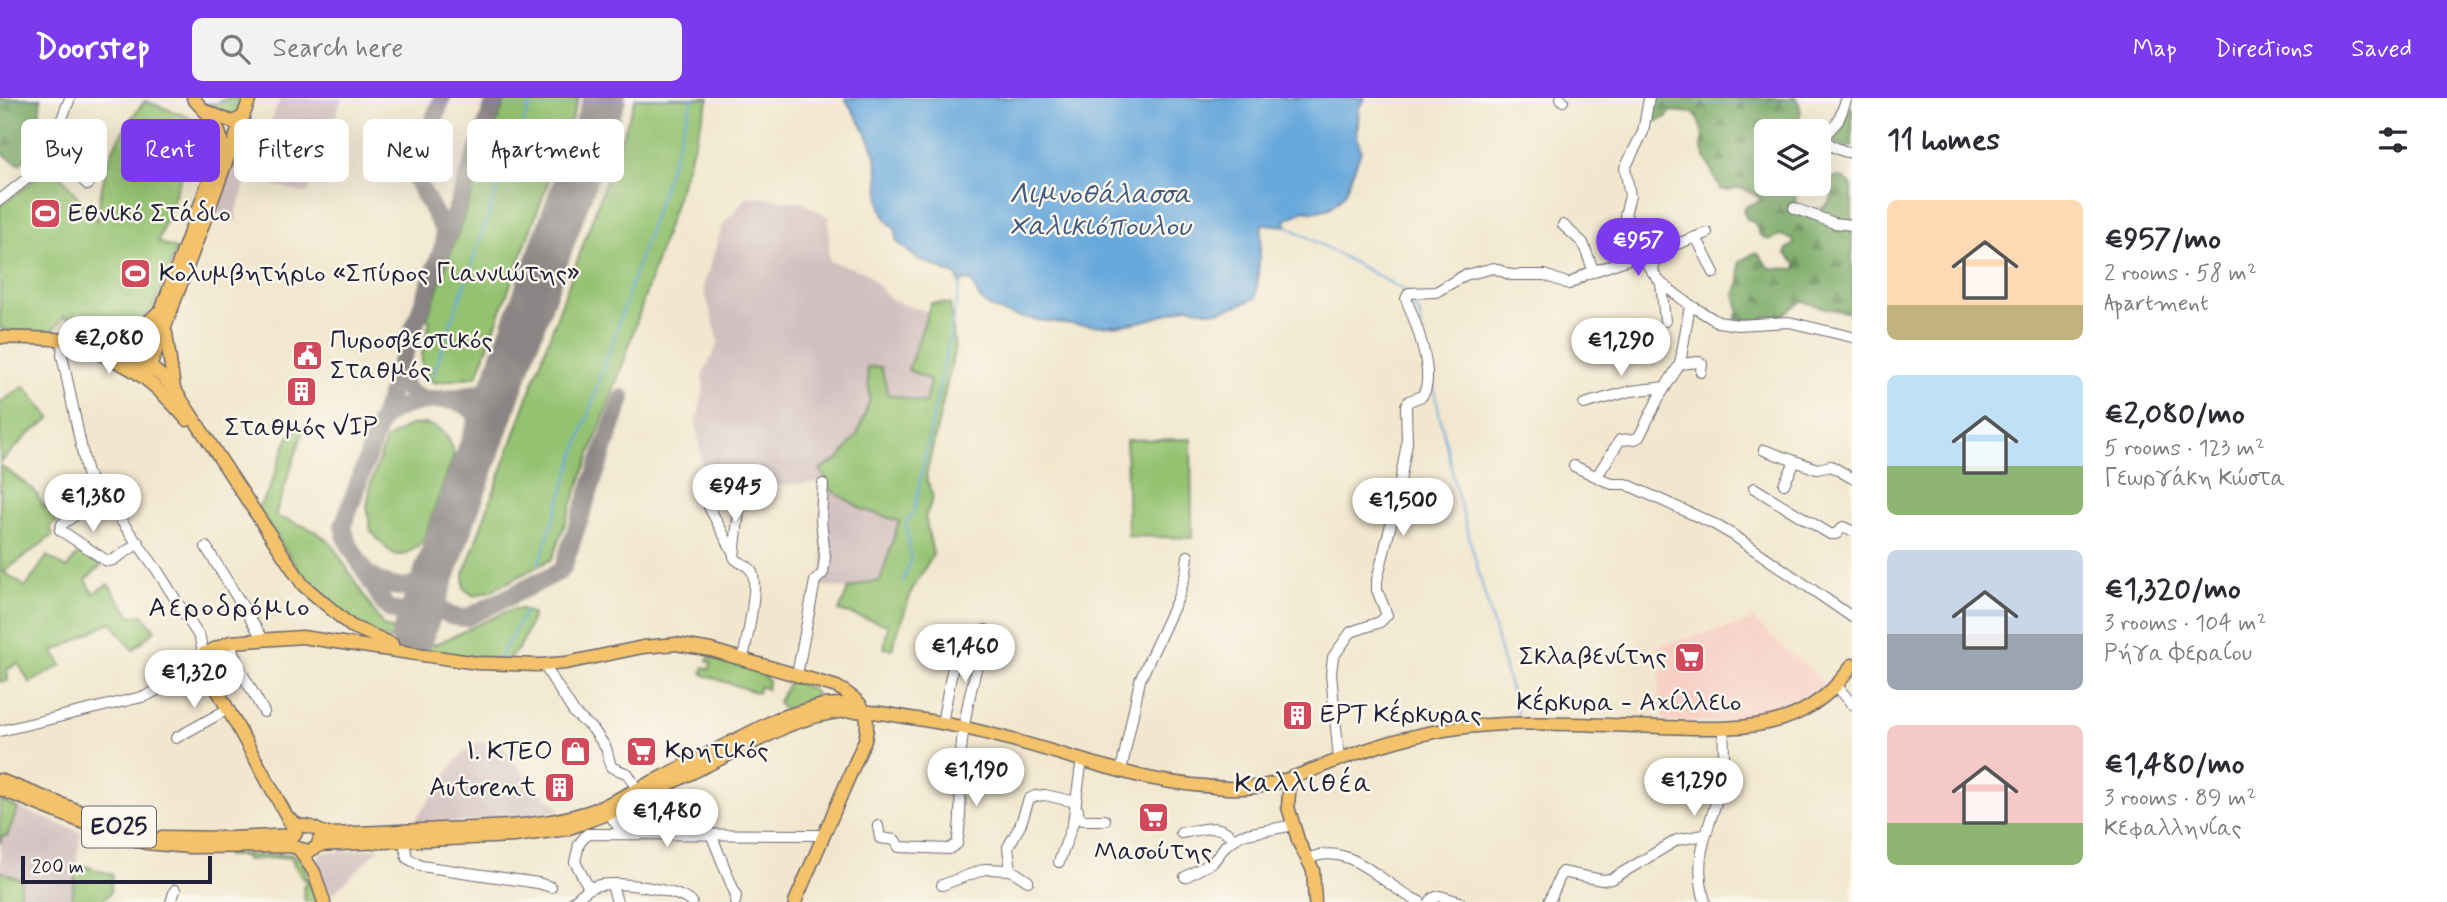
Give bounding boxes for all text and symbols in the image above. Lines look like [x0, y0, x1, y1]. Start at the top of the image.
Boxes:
search box [192, 18, 682, 81]
text: Doorstep [35, 27, 150, 71]
icon: search [216, 30, 254, 68]
text: Search here [272, 32, 403, 66]
text: Map [2133, 34, 2177, 65]
text: Directions [2215, 34, 2313, 65]
text: Saved [2351, 34, 2412, 65]
chip: Buy [21, 119, 107, 182]
chip: Rent [121, 119, 220, 182]
chip: Filters [234, 119, 349, 182]
chip: New [363, 119, 453, 182]
chip: Apartment [467, 119, 624, 182]
map controls [1754, 119, 1831, 196]
button: layers [1754, 119, 1831, 196]
text: 11 homes [1887, 121, 2000, 160]
icon: filters [2374, 121, 2412, 159]
water label: Λιμνοθάλασσα Χαλικιόπουλου [1009, 177, 1193, 246]
sports icon: Εθνικό Στάδιο [28, 197, 62, 231]
place label: Εθνικό Στάδιο [68, 197, 231, 231]
pin: €957 [1597, 218, 1679, 278]
text: €957/mo [2104, 220, 2221, 259]
text: €957 [1612, 226, 1664, 256]
icon: home [1943, 228, 2027, 312]
sports icon: Κολυμβητήριο «Σπύρος Γιαννιώτης» [119, 257, 153, 291]
place label: Κολυμβητήριο «Σπύρος Γιαννιώτης» [159, 257, 580, 291]
text: 2 rooms · 58 m² [2104, 259, 2257, 289]
text: Apartment [2104, 289, 2209, 319]
pin: €2,080 [52, 316, 166, 376]
pin: €1,290 [1564, 318, 1678, 378]
text: €2,080 [74, 324, 144, 354]
place label: Πυροσβεστικός Σταθμός [330, 324, 493, 388]
text: €1,290 [1587, 326, 1655, 356]
public building icon: Πυροσβεστικός Σταθμός [290, 339, 324, 373]
building icon: Σταθμός VIP [284, 375, 318, 409]
text: €2,080/mo [2104, 395, 2245, 434]
icon: home [1943, 403, 2027, 487]
place label: Σταθμός VIP [225, 411, 378, 445]
text: 5 rooms · 123 m² [2104, 434, 2265, 464]
pin: €945 [694, 464, 776, 524]
text: Γεωργάκη Κώστα [2104, 464, 2285, 494]
text: €945 [708, 472, 762, 502]
pin: €1,380 [36, 474, 150, 534]
pin: €1,500 [1346, 478, 1460, 538]
text: €1,380 [60, 482, 126, 512]
text: €1,500 [1368, 486, 1438, 516]
text: €1,320/mo [2104, 570, 2241, 609]
icon: home [1943, 578, 2027, 662]
district label: Αεροδρόμιο [148, 590, 312, 627]
text: 3 rooms · 104 m² [2104, 609, 2267, 639]
pin: €1,460 [908, 624, 1022, 684]
text: €1,460 [931, 632, 999, 662]
text: Ρήγα Φεραίου [2104, 639, 2252, 669]
place label: Σκλαβενίτης [1519, 640, 1667, 674]
supermarket icon: Σκλαβενίτης [1673, 640, 1707, 674]
pin: €1,320 [137, 650, 251, 710]
text: €1,320 [161, 658, 227, 688]
street label: Κέρκυρα - Αχίλλειο [1517, 686, 1741, 720]
building icon: ΕΡΤ Κέρκυρας [1280, 698, 1314, 732]
place label: ΕΡΤ Κέρκυρας [1320, 698, 1482, 732]
supermarket icon: Κρητικός [625, 734, 659, 768]
place label: Κρητικός [665, 734, 769, 768]
place label: Ι. ΚΤΕΟ [466, 735, 553, 769]
shop icon: Ι. ΚΤΕΟ [559, 735, 593, 769]
text: €1,480/mo [2104, 745, 2245, 784]
pin: €1,190 [919, 748, 1033, 808]
icon: home [1943, 753, 2027, 837]
text: €1,190 [943, 756, 1009, 786]
pin: €1,290 [1637, 758, 1751, 818]
district label: Καλλιθέα [1235, 766, 1373, 803]
text: €1,290 [1660, 766, 1728, 796]
place label: Autorent [429, 771, 536, 805]
building icon: Autorent [542, 771, 576, 805]
text: 3 rooms · 89 m² [2104, 784, 2256, 814]
pin: €1,480 [610, 790, 724, 849]
text: €1,480 [632, 797, 702, 827]
supermarket icon: Μασούτης [1136, 800, 1170, 834]
road number: ΕΟ25 [82, 806, 156, 848]
text: Κεφαλληνίας [2104, 814, 2242, 844]
place label: Μασούτης [1094, 835, 1212, 869]
scale bar [21, 853, 212, 885]
text: 200 m [32, 855, 84, 880]

